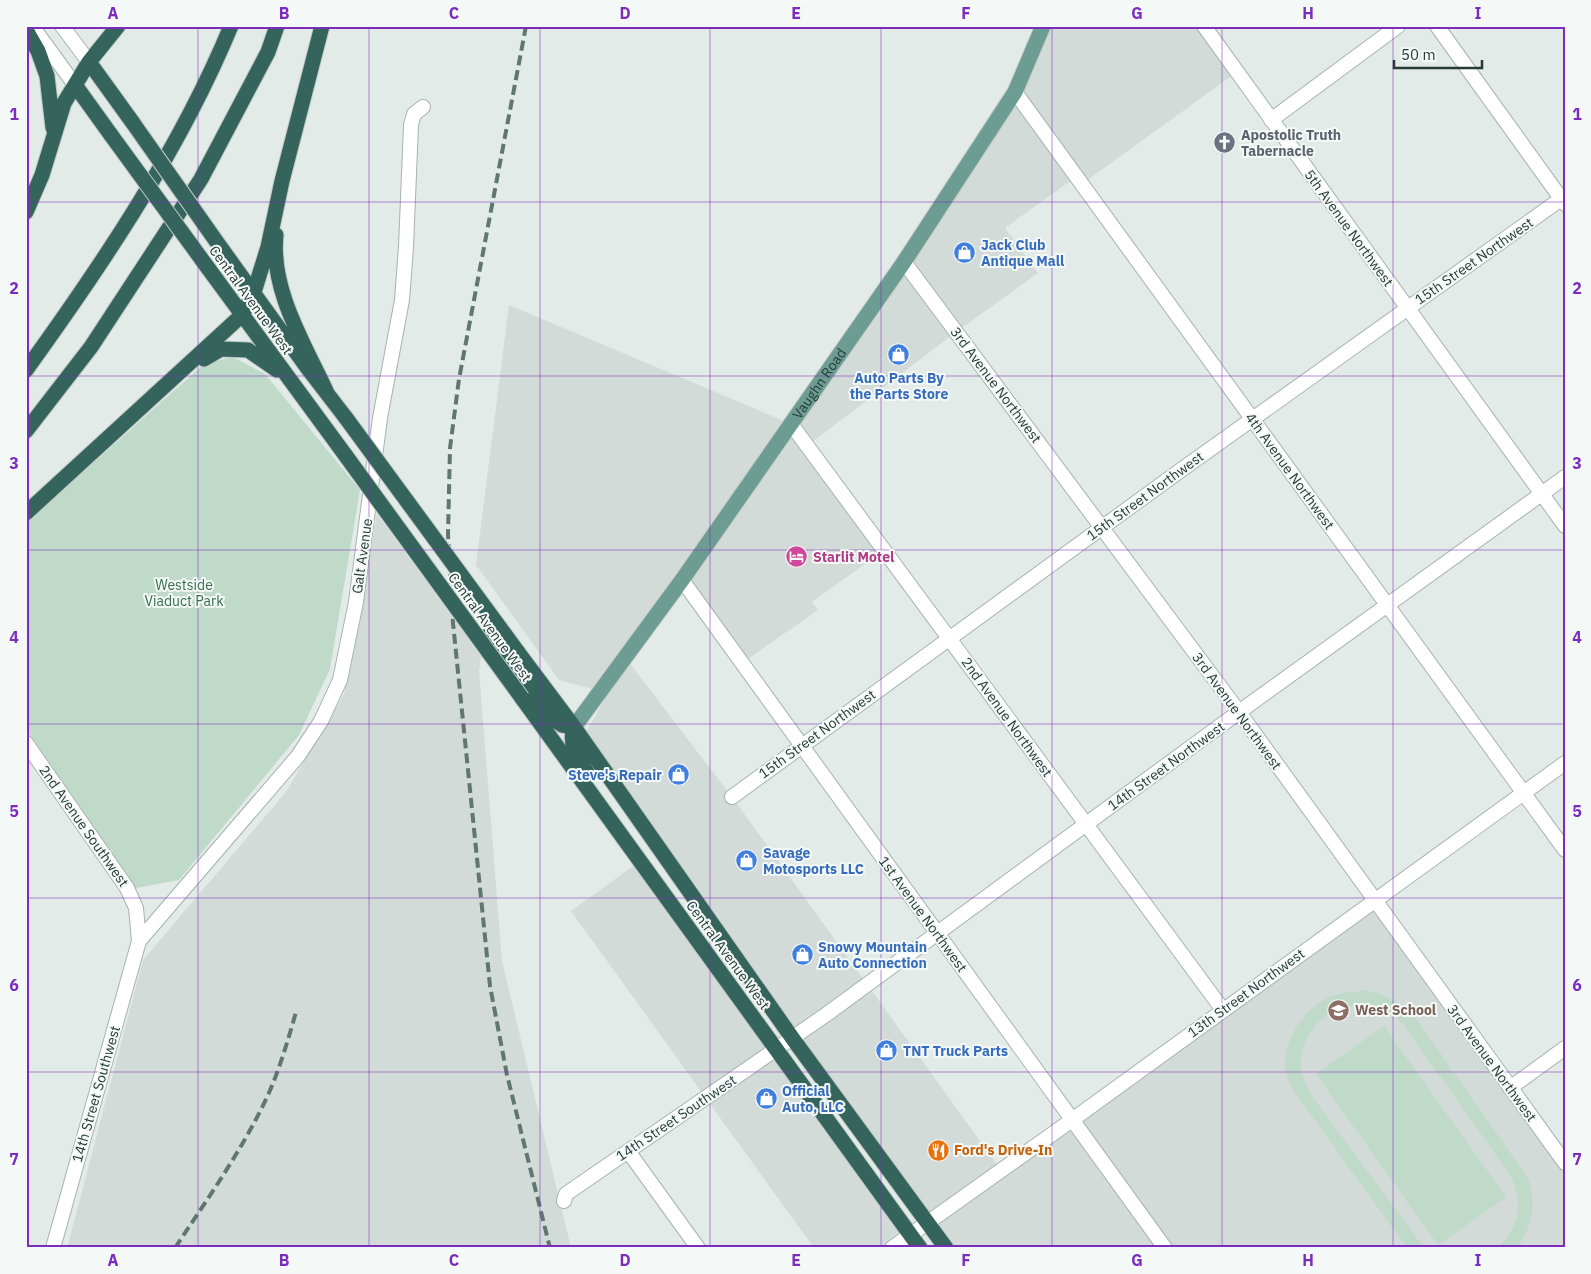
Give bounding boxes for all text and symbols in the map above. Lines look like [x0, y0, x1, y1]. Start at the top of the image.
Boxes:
text: A [108, 3, 119, 23]
text: B [279, 3, 290, 23]
text: C [449, 3, 459, 23]
text: D [619, 3, 631, 23]
text: E [791, 3, 801, 23]
text: F [961, 3, 971, 23]
text: G [1131, 3, 1143, 23]
text: H [1302, 3, 1314, 23]
text: I [1475, 3, 1482, 23]
scale bar [1394, 38, 1481, 70]
text: 50 m [1401, 45, 1436, 64]
text: 1 [9, 104, 19, 124]
text: 1 [1572, 104, 1582, 124]
place label: Apostolic Truth Tabernacle [1241, 126, 1341, 160]
church icon: Apostolic Truth Tabernacle [1213, 131, 1237, 155]
street label: 5th Avenue Northwest [1300, 166, 1398, 290]
street label: 15th Street Northwest [1411, 213, 1537, 309]
place label: Jack Club Antique Mall [981, 236, 1064, 270]
shop icon: Jack Club Antique Mall [953, 241, 977, 265]
street label: Central Avenue West [205, 242, 297, 358]
text: 2 [9, 278, 19, 298]
text: 2 [1572, 278, 1582, 298]
street label: 3rd Avenue Northwest [946, 323, 1046, 447]
shop icon: Auto Parts By the Parts Store [887, 343, 911, 367]
street label: Vaughn Road [788, 345, 850, 422]
place label: Auto Parts By the Parts Store [850, 369, 948, 403]
street label: 4th Avenue Northwest [1241, 409, 1339, 533]
street label: 15th Street Northwest [1083, 447, 1207, 545]
text: 3 [9, 453, 19, 473]
text: 3 [1572, 453, 1582, 473]
street label: Galt Avenue [348, 517, 376, 595]
hotel icon: Starlit Motel [785, 545, 809, 569]
place label: Starlit Motel [813, 548, 894, 566]
street label: Central Avenue West [444, 569, 536, 685]
park label: Westside Viaduct Park [144, 576, 224, 610]
text: 4 [9, 627, 19, 647]
text: 4 [1572, 627, 1582, 647]
street label: 3rd Avenue Northwest [1188, 649, 1286, 773]
street label: 2nd Avenue Northwest [958, 654, 1057, 780]
street label: 15th Street Northwest [755, 685, 879, 783]
street label: 14th Street Northwest [1104, 717, 1228, 815]
street label: 2nd Avenue Southwest [35, 762, 133, 890]
shop icon: Steve's Repair [666, 763, 690, 787]
place label: Steve's Repair [568, 766, 662, 784]
text: 5 [9, 801, 19, 821]
text: 5 [1572, 801, 1582, 821]
place label: Savage Motosports LLC [763, 844, 864, 878]
shop icon: Savage Motosports LLC [735, 849, 759, 873]
street label: 1st Avenue Northwest [875, 852, 971, 976]
street label: Central Avenue West [682, 897, 774, 1013]
place label: Snowy Mountain Auto Connection [818, 938, 927, 972]
shop icon: Snowy Mountain Auto Connection [790, 943, 814, 967]
street label: 13th Street Northwest [1184, 944, 1308, 1042]
text: 6 [9, 975, 19, 995]
text: 6 [1572, 975, 1582, 995]
school or university icon: West School [1327, 998, 1351, 1022]
place label: West School [1355, 1001, 1436, 1019]
street label: 3rd Avenue Northwest [1443, 1001, 1541, 1125]
street label: 14th Street Southwest [68, 1023, 124, 1164]
shop icon: TNT Truck Parts [875, 1039, 899, 1063]
place label: TNT Truck Parts [903, 1042, 1008, 1060]
street label: 14th Street Southwest [612, 1071, 740, 1165]
place label: Official Auto, LLC [782, 1082, 844, 1116]
shop icon: Official Auto, LLC [754, 1087, 778, 1111]
restaurant icon: Ford's Drive-In [926, 1138, 950, 1162]
place label: Ford's Drive-In [954, 1141, 1052, 1159]
text: 7 [9, 1149, 19, 1169]
text: 7 [1572, 1149, 1582, 1169]
text: A [108, 1250, 119, 1270]
text: B [279, 1250, 290, 1270]
text: C [449, 1250, 459, 1270]
text: D [619, 1250, 631, 1270]
text: E [791, 1250, 801, 1270]
text: F [961, 1250, 971, 1270]
text: G [1131, 1250, 1143, 1270]
text: H [1302, 1250, 1314, 1270]
text: I [1475, 1250, 1482, 1270]

